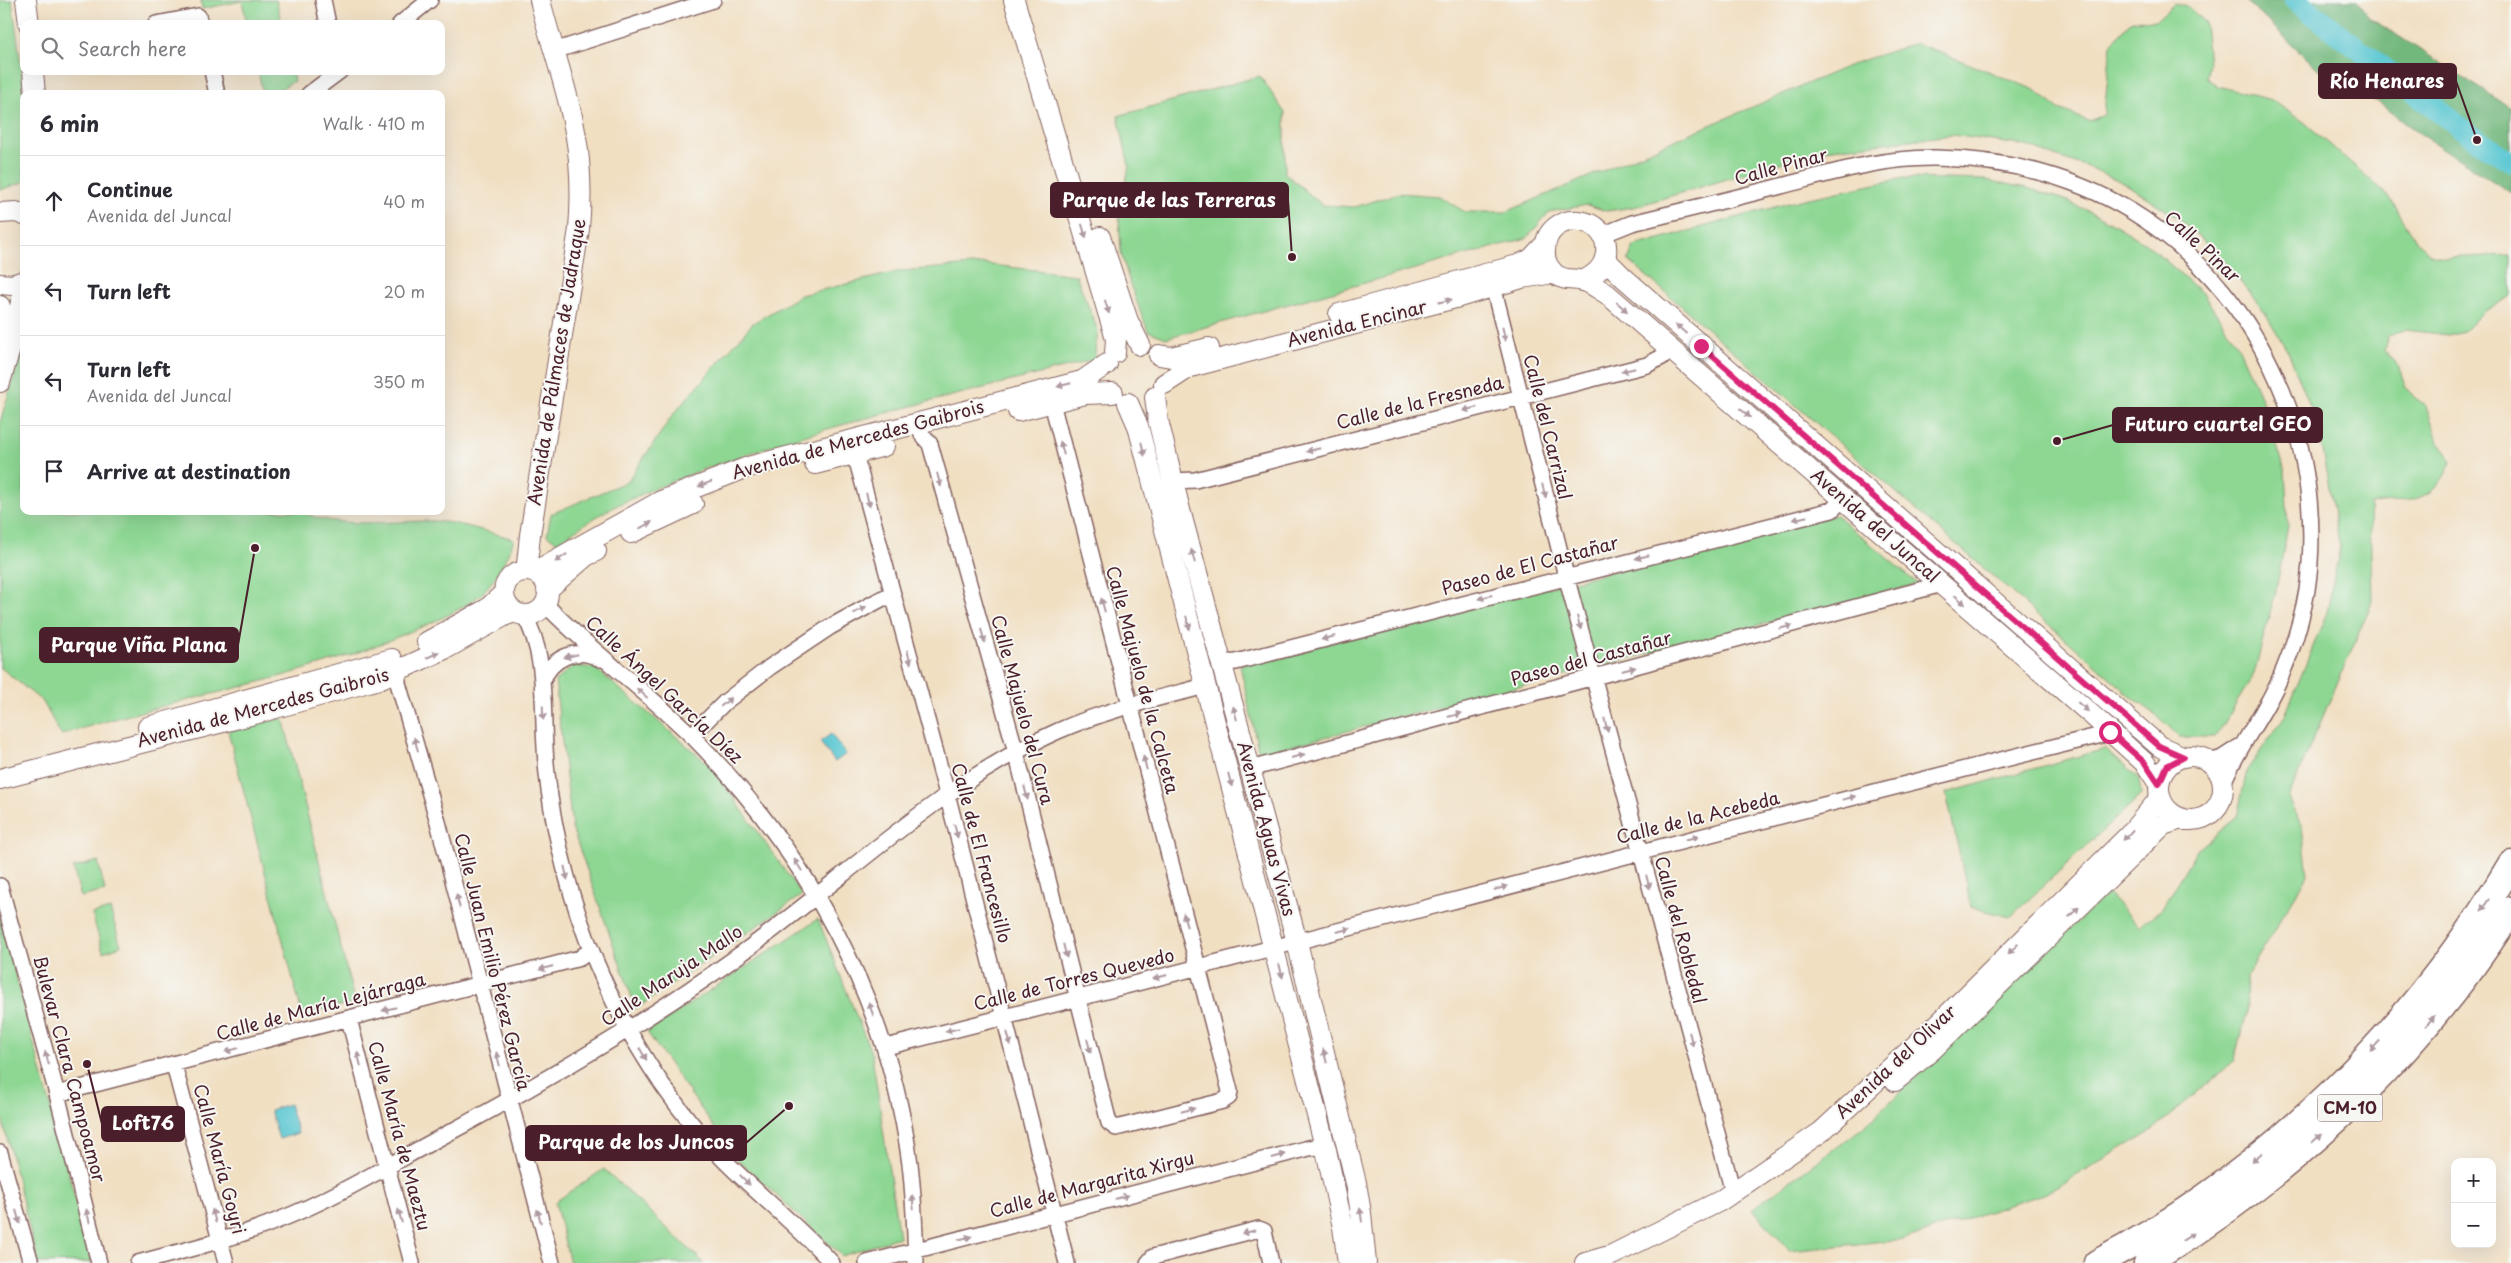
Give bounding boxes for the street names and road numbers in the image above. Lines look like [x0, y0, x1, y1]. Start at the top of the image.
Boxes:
street label: Calle Pinar [1731, 140, 1831, 191]
street label: Calle Pinar [2159, 204, 2248, 289]
street label: Avenida de Pálmaces de Jadraque [519, 216, 592, 507]
street label: Avenida Encinar [1284, 292, 1430, 353]
street label: Calle del Carrizal [1517, 351, 1580, 502]
street label: Calle de la Fresneda [1333, 368, 1506, 435]
street label: Avenida de Mercedes Gaibrois [729, 392, 987, 485]
street label: Avenida del Juncal [1806, 461, 1946, 588]
street label: Paseo de El Castañar [1438, 528, 1622, 601]
street label: Calle Majuelo de la Calceta [1100, 563, 1187, 797]
street label: Calle Ángel García Díez [580, 609, 750, 769]
street label: Calle Majuelo del Cura [985, 612, 1062, 808]
street label: Paseo del Castañar [1507, 623, 1675, 692]
street label: Avenida de Mercedes Gaibrois [134, 660, 392, 753]
street label: Avenida Aguas Vivas [1231, 738, 1304, 919]
street label: Calle de El Francesillo [945, 760, 1019, 946]
street label: Calle de la Acebeda [1613, 783, 1782, 850]
street label: Calle Juan Emilio Pérez García [448, 830, 539, 1094]
street label: Calle del Robledal [1649, 853, 1714, 1006]
street label: Calle Maruja Mallo [595, 917, 748, 1032]
street label: Calle de Torres Quevedo [970, 941, 1177, 1017]
street label: Bulevar Clara Campoamor [27, 952, 114, 1186]
street label: Calle de María Lejárraga [213, 964, 429, 1047]
street label: Avenida del Olivar [1828, 997, 1962, 1124]
street label: Calle María de Maeztu [362, 1038, 439, 1233]
street label: Calle María Goyri [187, 1080, 253, 1237]
road number: CM-10 [2318, 1094, 2382, 1122]
street label: Calle de Margarita Xirgu [986, 1143, 1197, 1224]

